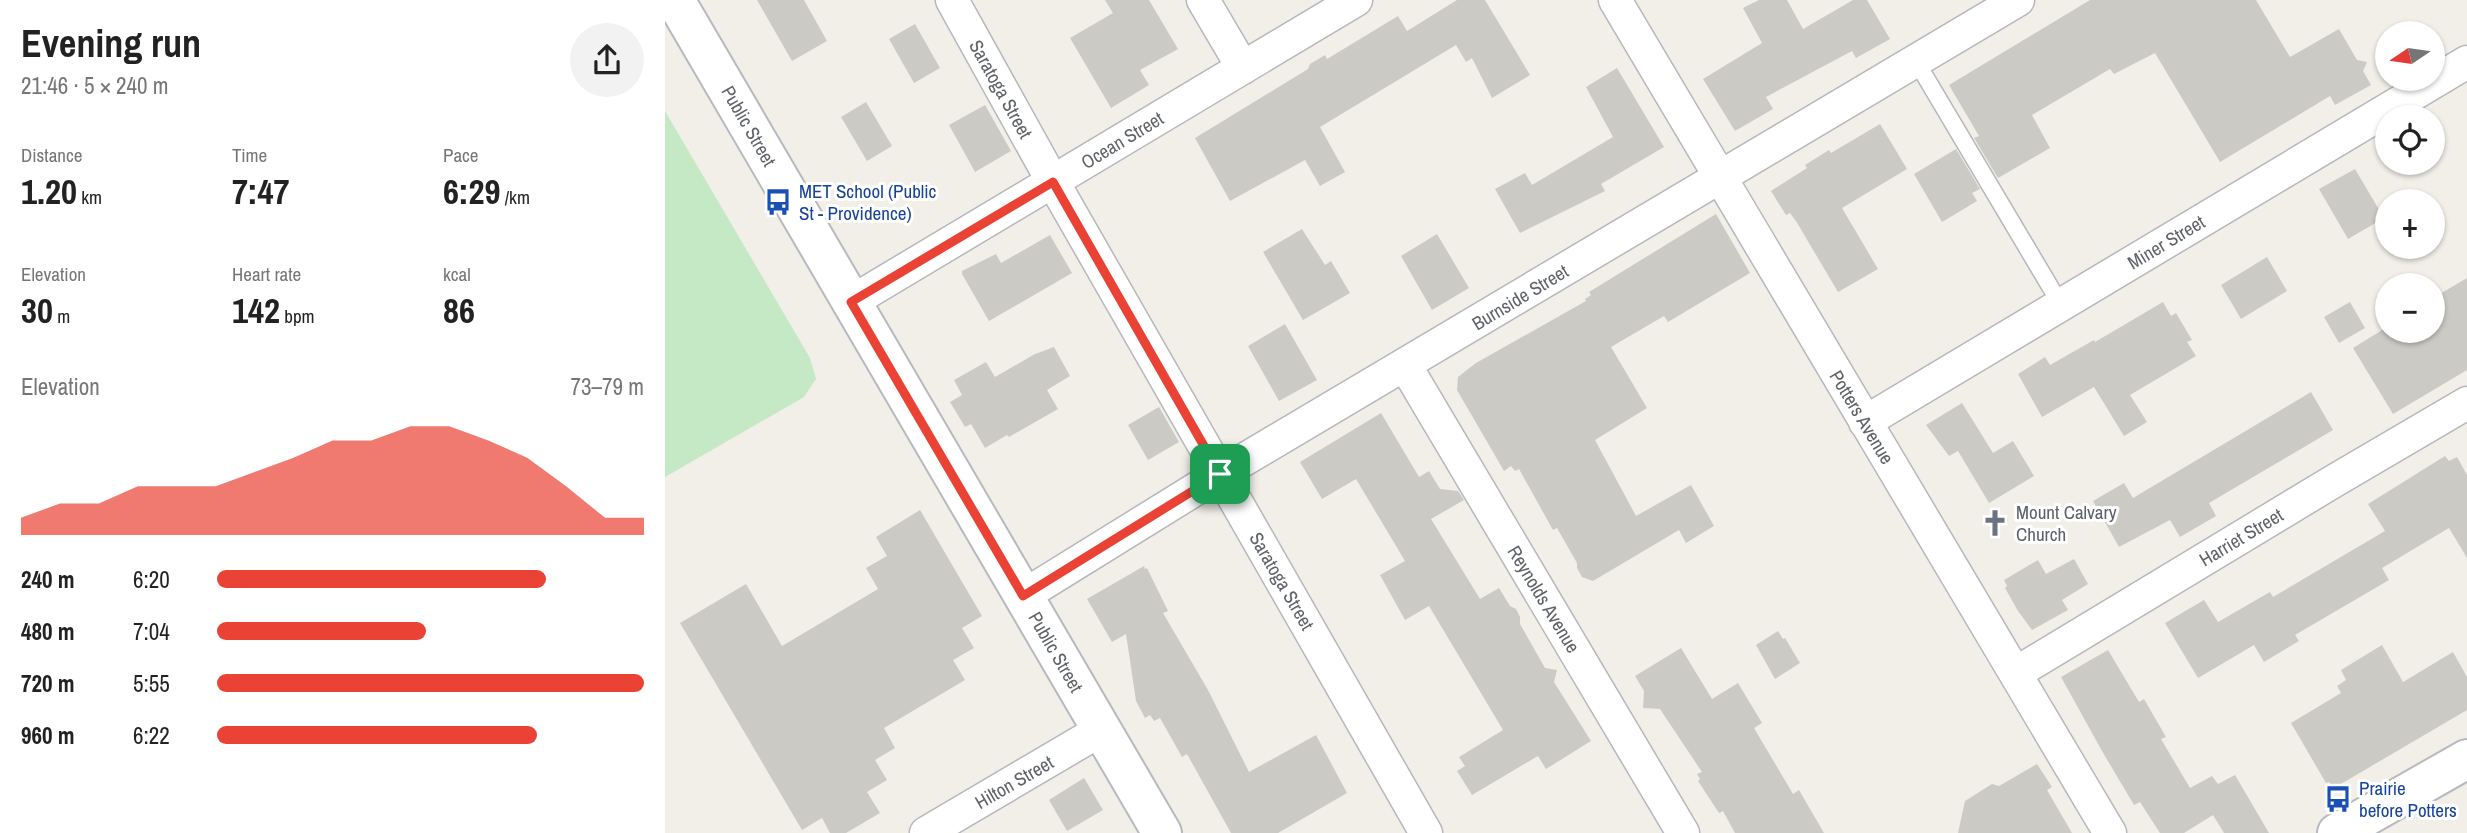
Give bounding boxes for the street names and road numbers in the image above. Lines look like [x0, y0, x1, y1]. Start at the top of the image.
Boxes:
street label: Saratoga Street [963, 35, 1039, 144]
street label: Public Street [715, 81, 783, 172]
street label: Ocean Street [1076, 105, 1169, 175]
street label: Miner Street [2123, 208, 2210, 275]
street label: Burnside Street [1467, 258, 1574, 336]
street label: Potters Avenue [1824, 365, 1900, 469]
street label: Harriet Street [2194, 501, 2288, 572]
street label: Saratoga Street [1243, 527, 1321, 635]
street label: Reynolds Avenue [1502, 540, 1586, 658]
street label: Public Street [1022, 607, 1090, 698]
street label: Hilton Street [970, 749, 1059, 815]

